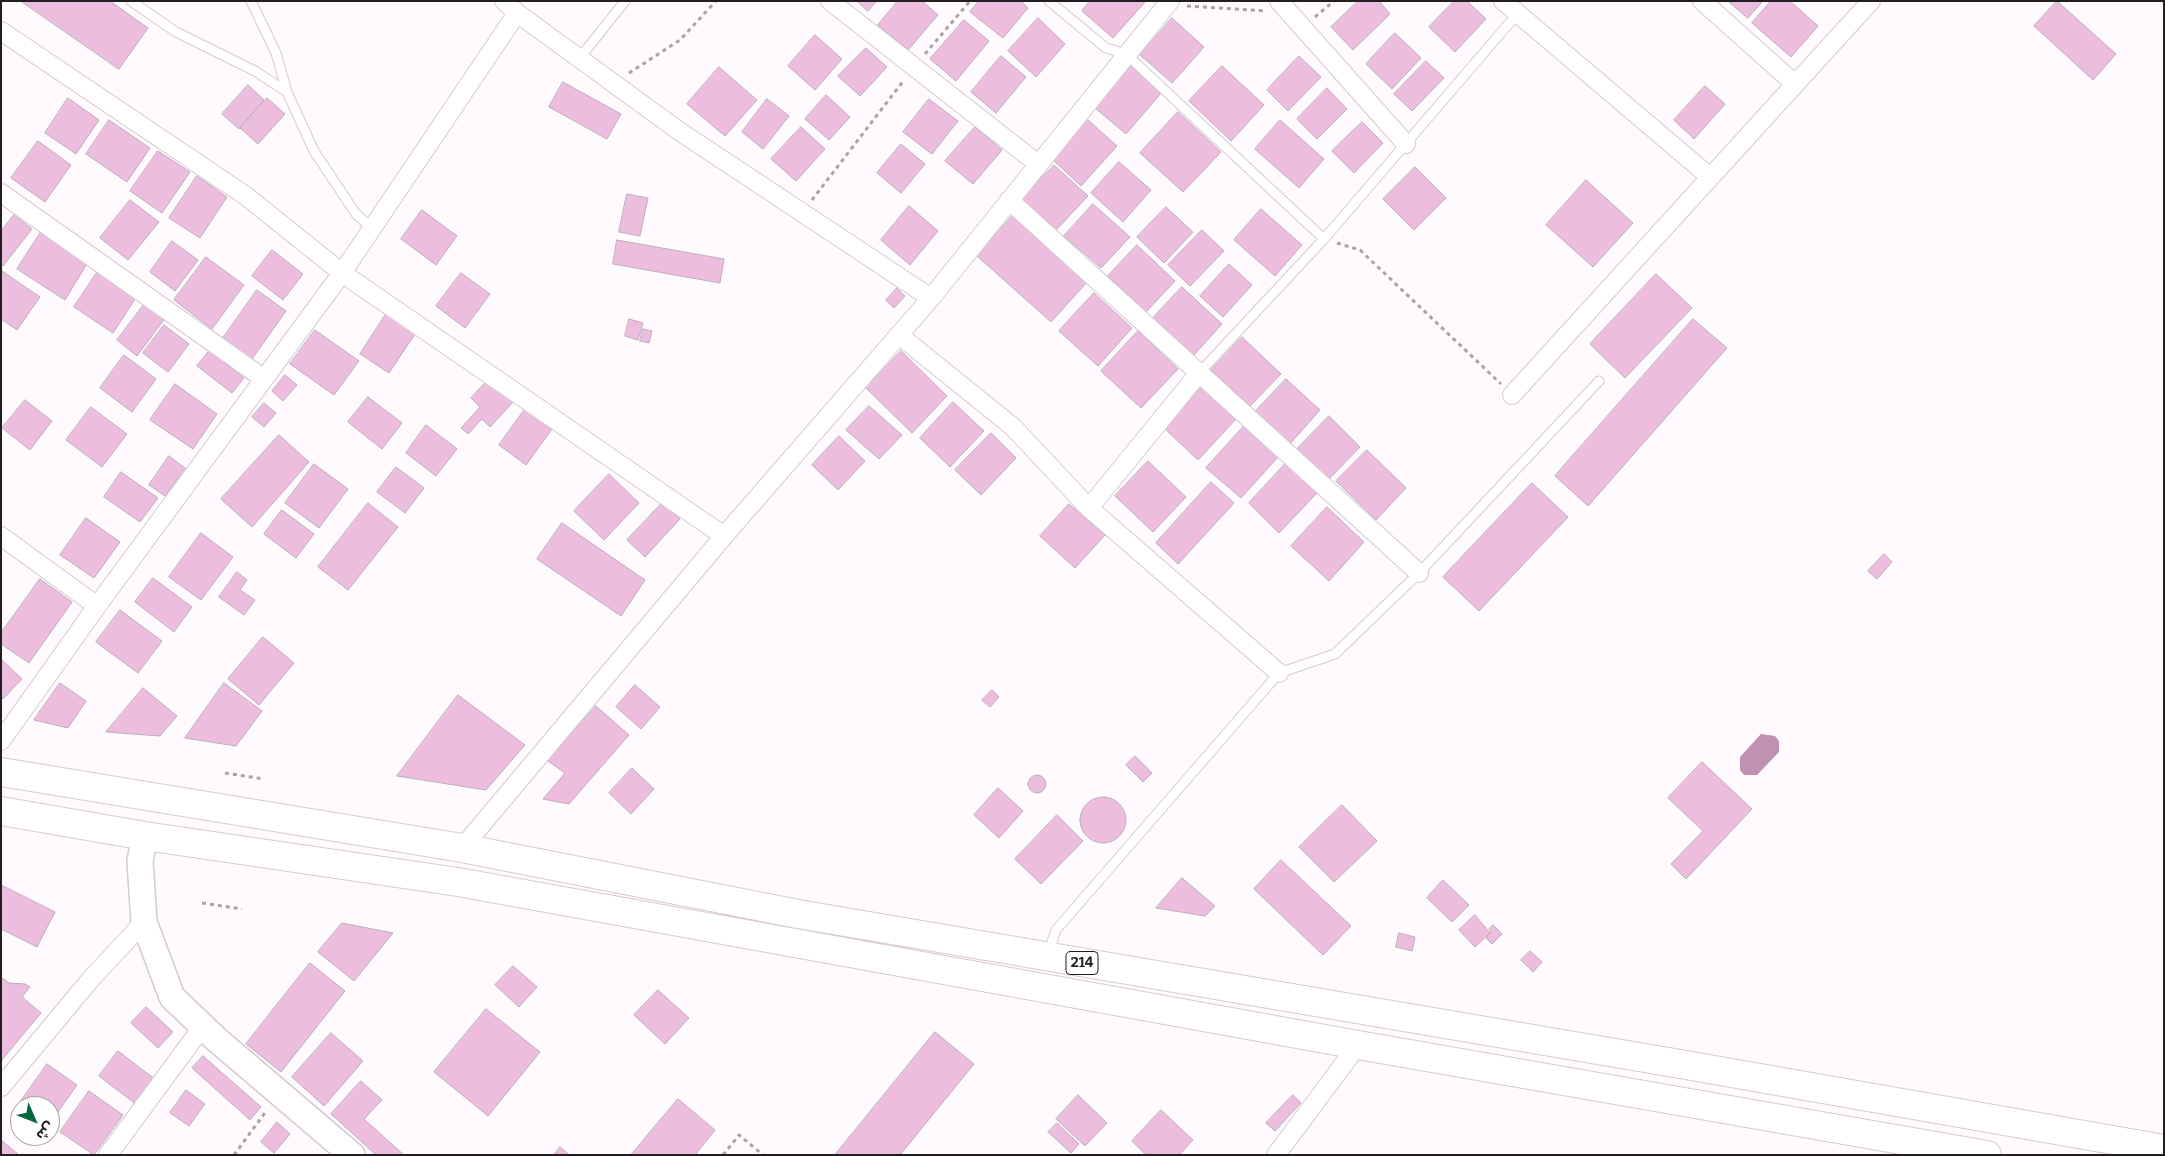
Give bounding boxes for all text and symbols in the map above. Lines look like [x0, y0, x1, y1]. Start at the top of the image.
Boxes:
road number: 214 [1066, 951, 1098, 974]
north arrow [10, 1096, 60, 1146]
text: ش [33, 1118, 58, 1144]

